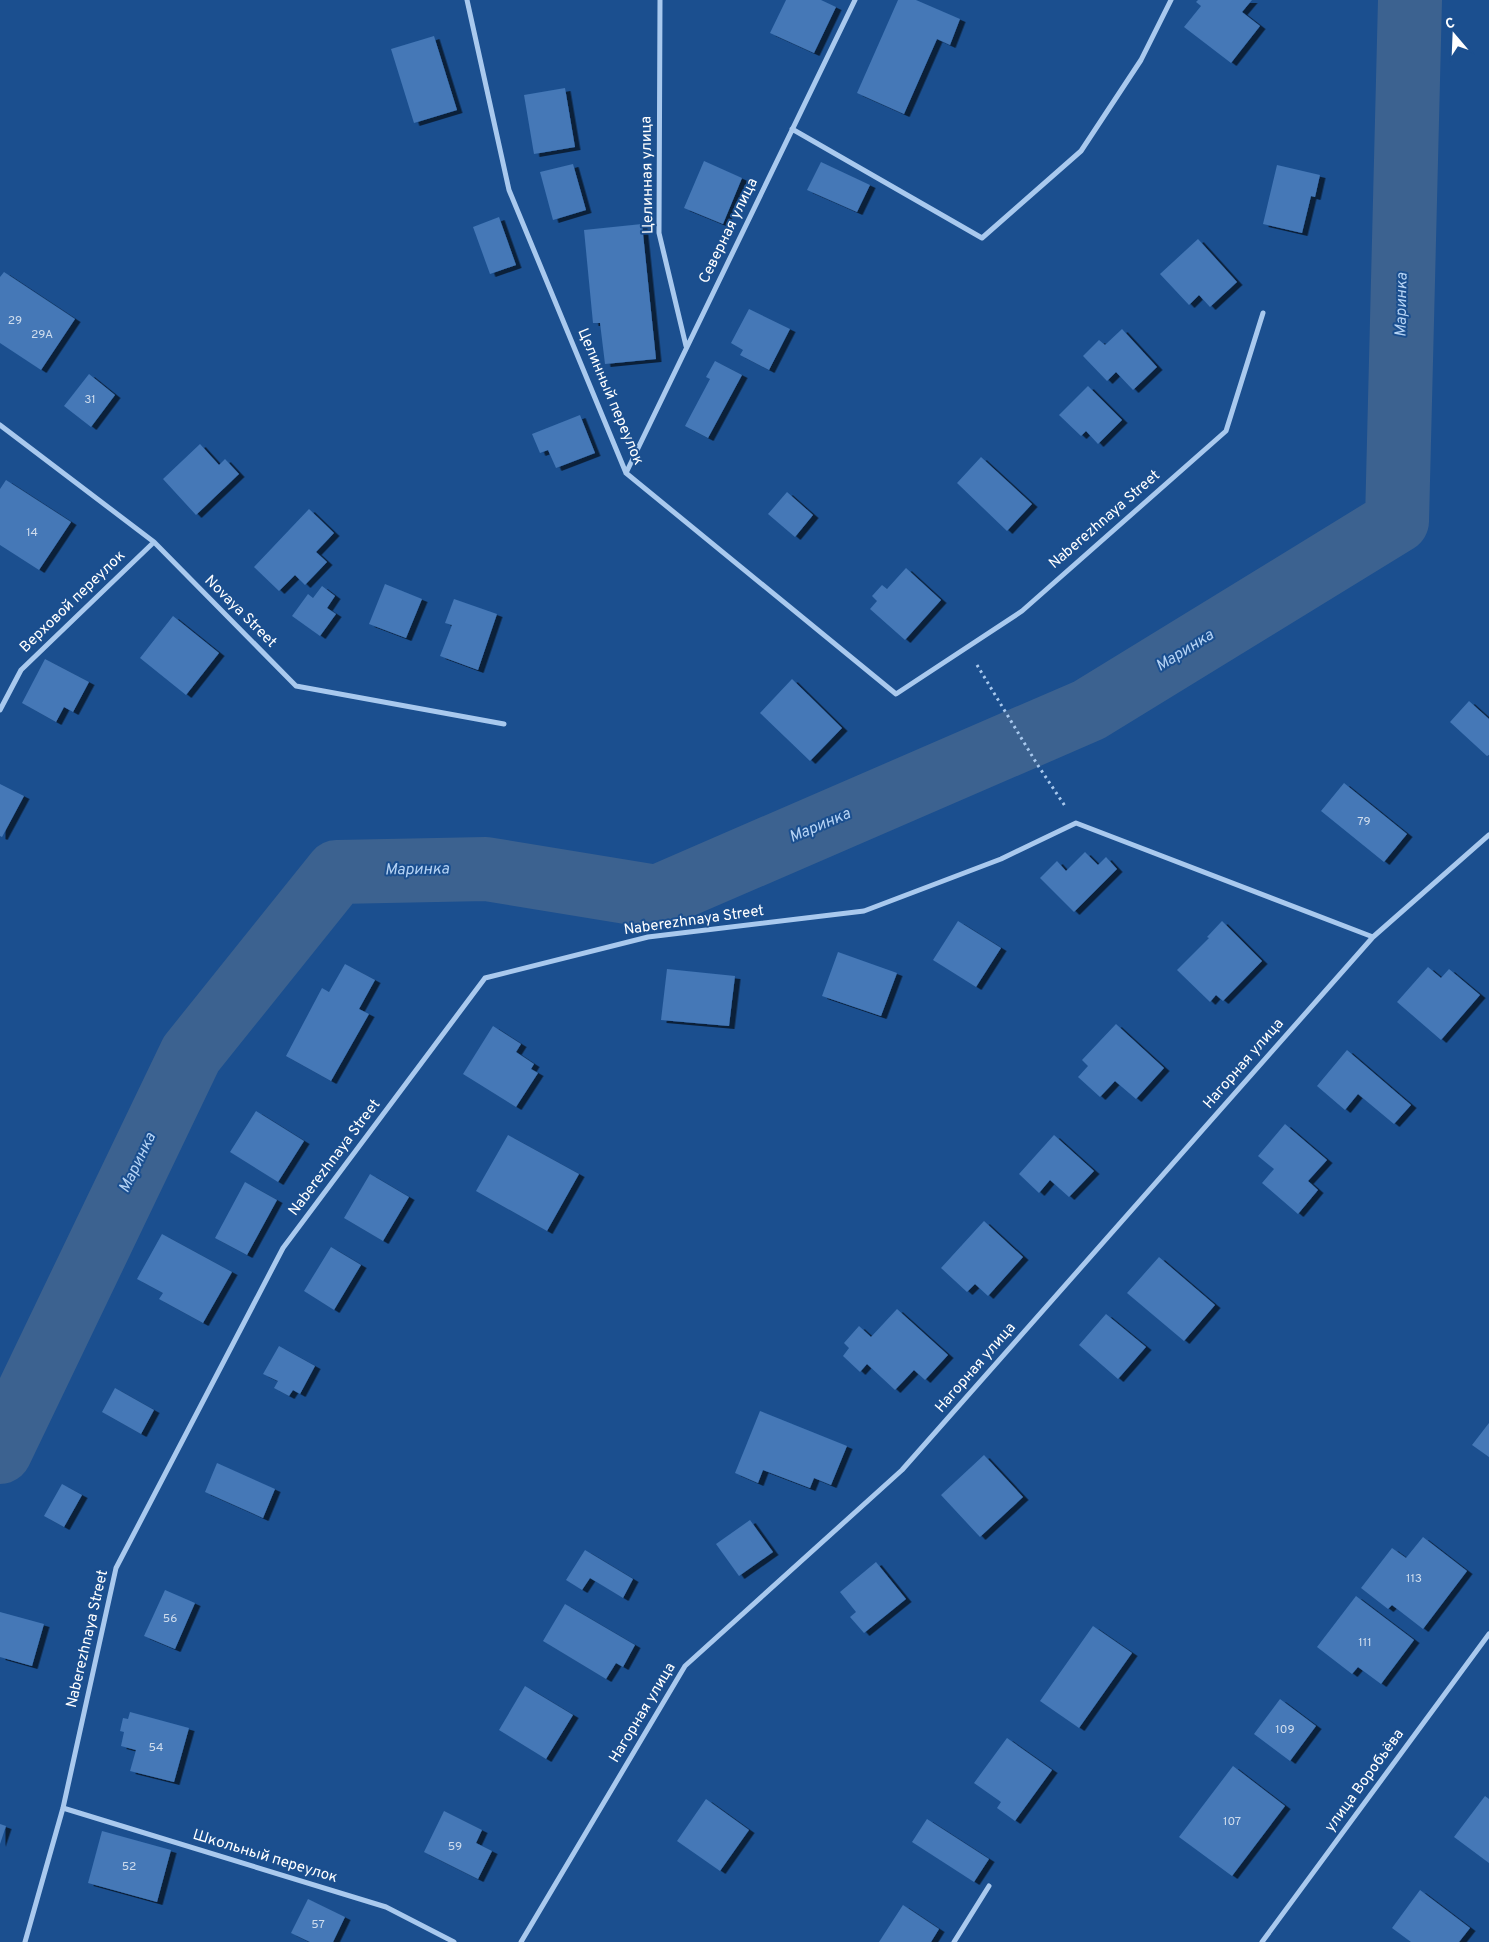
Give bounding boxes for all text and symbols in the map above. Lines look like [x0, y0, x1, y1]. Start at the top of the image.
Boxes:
north arrow [1429, 10, 1479, 60]
text: С [1443, 15, 1457, 34]
street label: Целинная улица [637, 116, 659, 234]
street label: Северная улица [695, 175, 763, 287]
water label: Маринка [1391, 272, 1413, 337]
house number: 29 [8, 313, 22, 329]
street label: Целинный переулок [573, 326, 647, 468]
house number: 29А [31, 327, 53, 343]
house number: 31 [84, 392, 96, 408]
street label: Naberezhnaya Street [1045, 466, 1165, 574]
house number: 14 [26, 525, 38, 541]
street label: Верховой переулок [16, 547, 130, 657]
street label: Novaya Street [200, 572, 280, 652]
water label: Маринка [1152, 625, 1218, 677]
water label: Маринка [786, 804, 854, 848]
house number: 79 [1357, 814, 1371, 830]
water label: Маринка [385, 859, 450, 881]
street label: Naberezhnaya Street [623, 902, 765, 940]
street label: Нагорная улица [1200, 1015, 1288, 1113]
street label: Naberezhnaya Street [285, 1096, 385, 1220]
water label: Маринка [115, 1129, 161, 1196]
street label: Нагорная улица [932, 1319, 1020, 1417]
street label: Naberezhnaya Street [63, 1568, 113, 1710]
house number: 113 [1406, 1571, 1422, 1587]
house number: 56 [163, 1611, 177, 1627]
house number: 111 [1358, 1635, 1372, 1651]
street label: Нагорная улица [606, 1659, 680, 1767]
house number: 109 [1275, 1722, 1295, 1738]
street label: улица Воробьёва [1321, 1726, 1409, 1836]
house number: 54 [148, 1740, 164, 1756]
house number: 107 [1223, 1814, 1241, 1830]
street label: Школьный переулок [190, 1826, 340, 1888]
house number: 59 [448, 1839, 462, 1855]
house number: 52 [122, 1859, 136, 1875]
house number: 57 [311, 1917, 325, 1933]

